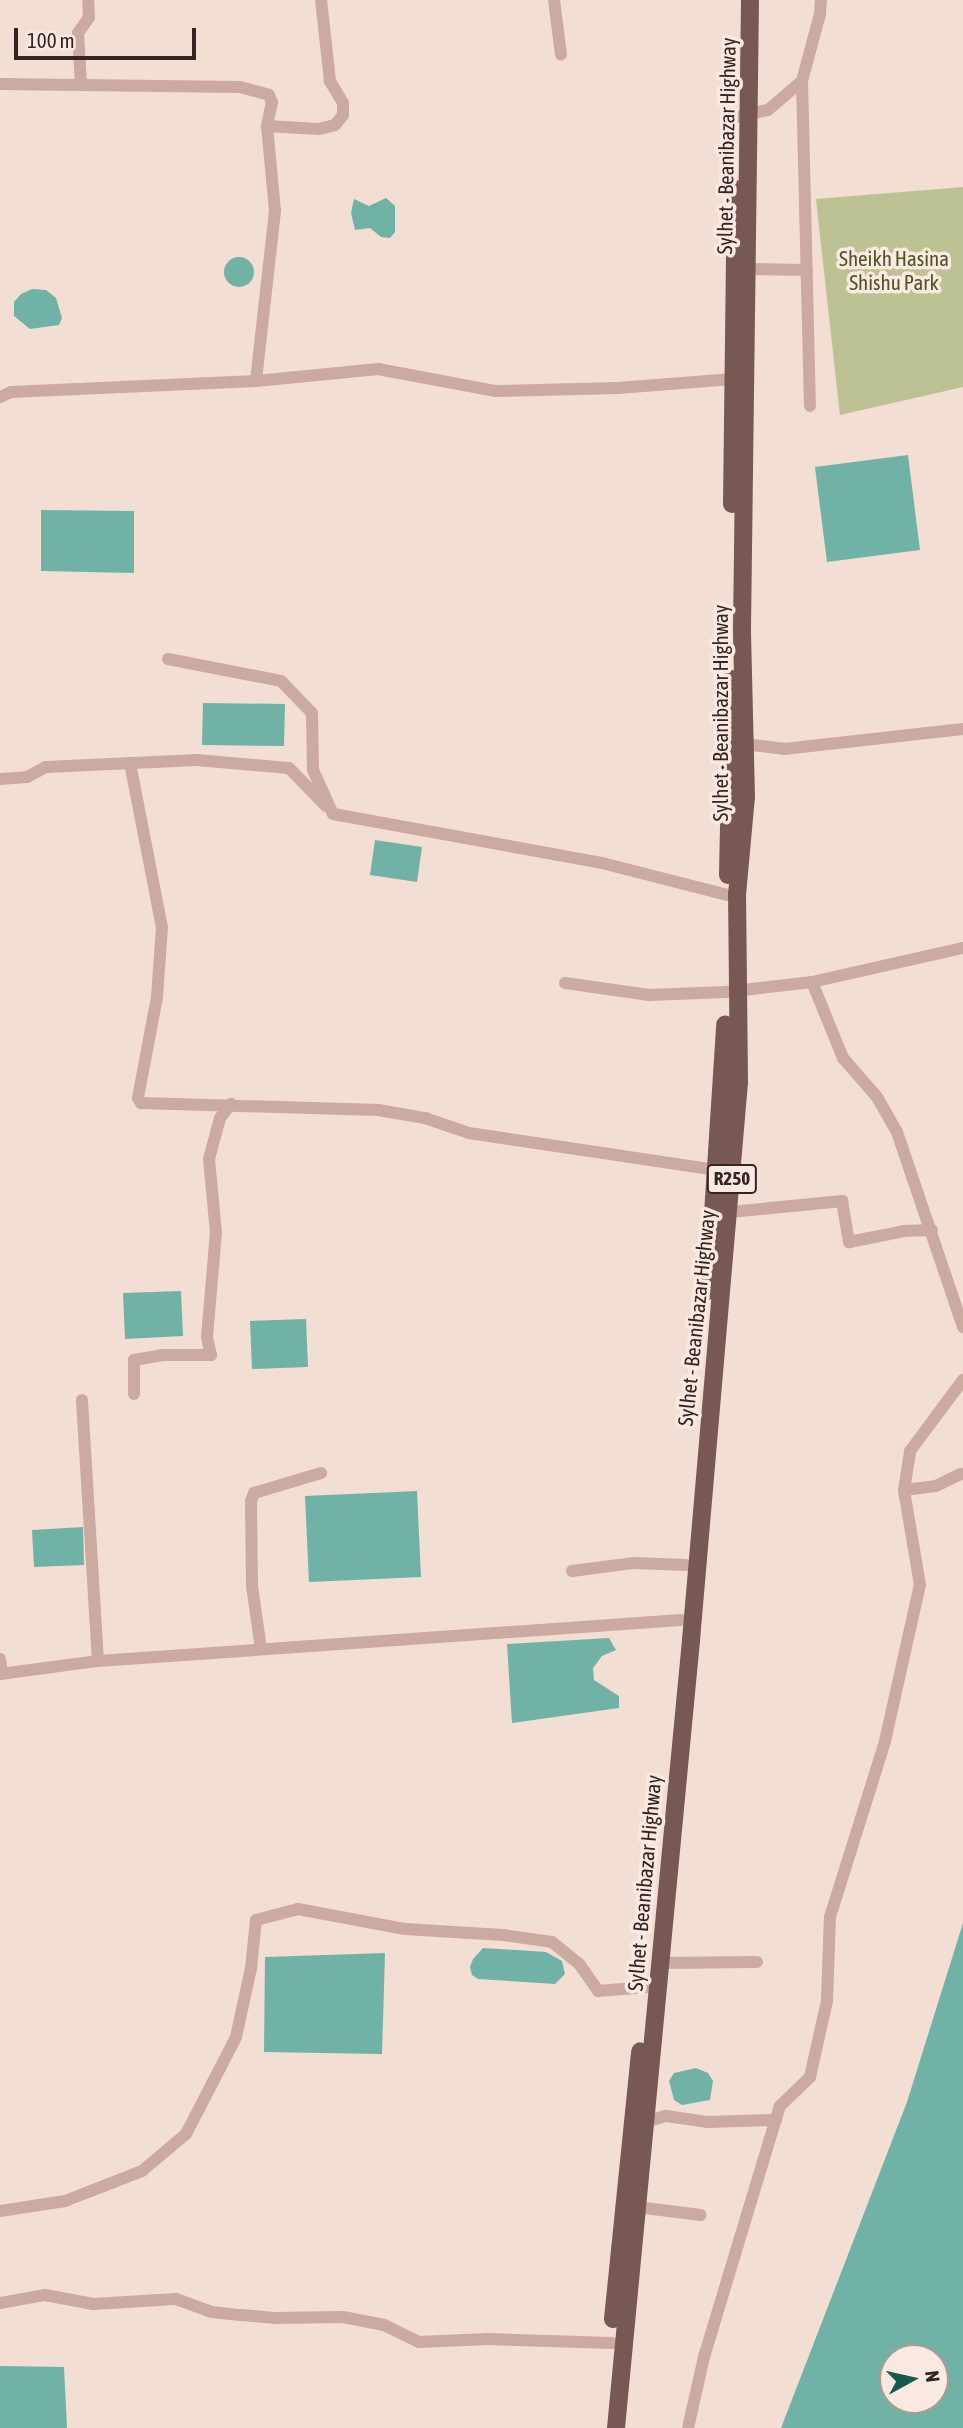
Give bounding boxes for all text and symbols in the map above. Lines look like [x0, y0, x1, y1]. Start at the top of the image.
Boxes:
scale bar [18, 14, 200, 58]
text: 100 m [27, 28, 75, 52]
street label: Sylhet - Beanibazar Highway [712, 37, 740, 255]
park label: Sheikh Hasina Shishu Park [839, 245, 949, 295]
street label: Sylhet - Beanibazar Highway [707, 605, 733, 821]
road number: R250 [706, 1163, 758, 1194]
street label: Sylhet - Beanibazar Highway [672, 1209, 720, 1427]
street label: Sylhet - Beanibazar Highway [622, 1774, 666, 1992]
north arrow [879, 2344, 949, 2414]
text: N [921, 2369, 944, 2383]

